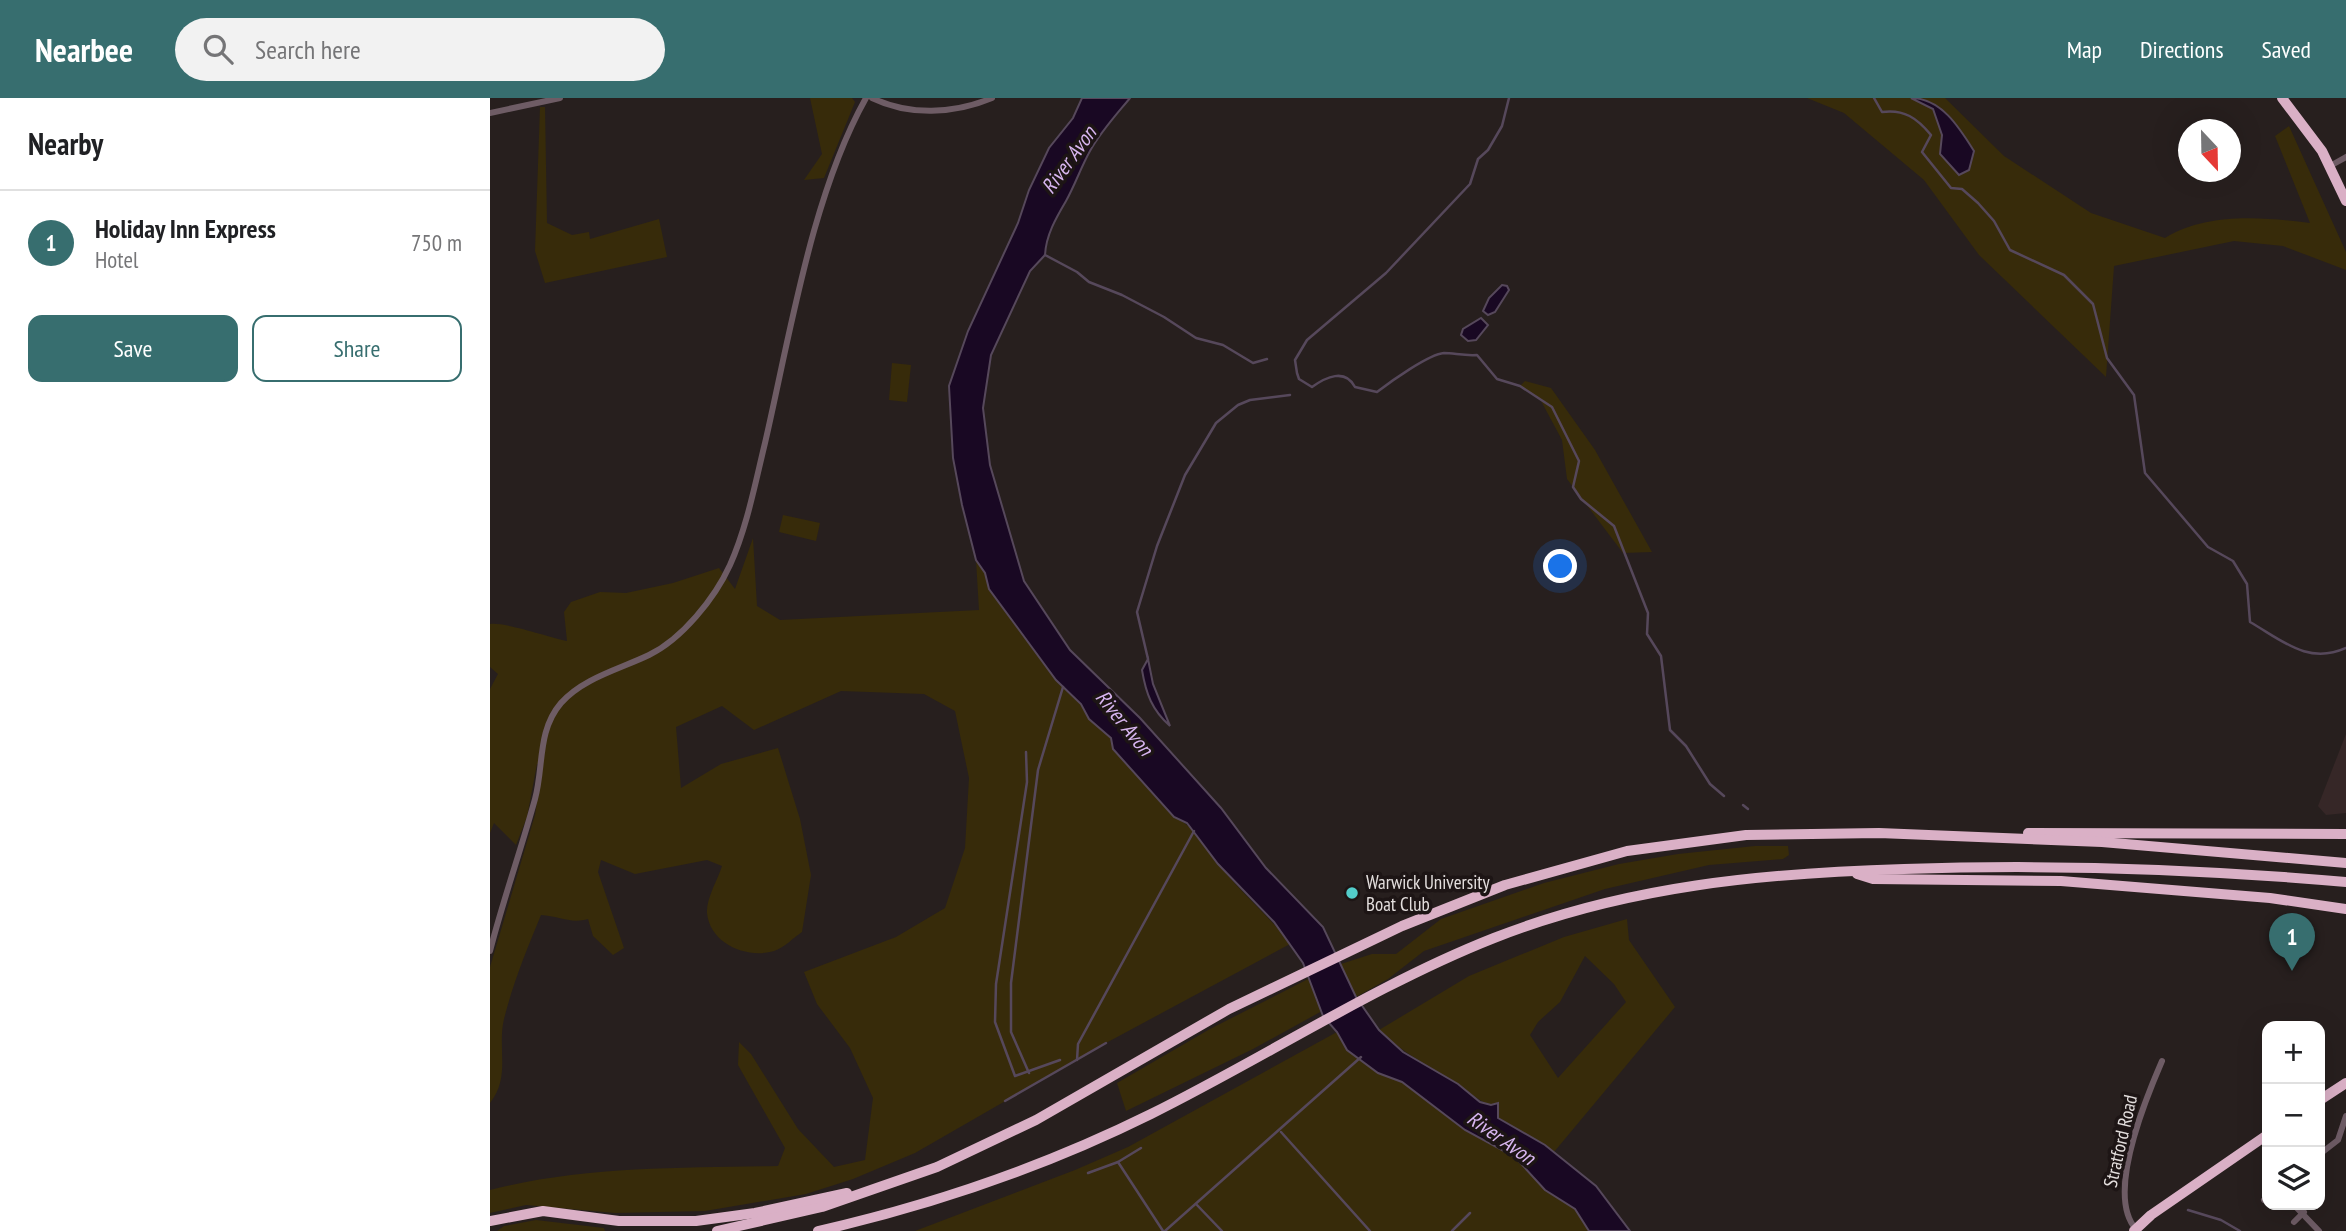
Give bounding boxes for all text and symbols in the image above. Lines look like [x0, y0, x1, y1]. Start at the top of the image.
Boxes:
search box [175, 18, 665, 81]
text: Nearbee [35, 28, 133, 71]
icon: search [199, 30, 237, 68]
text: Search here [255, 33, 361, 66]
text: Map [2067, 34, 2102, 65]
text: Directions [2140, 34, 2224, 65]
text: Saved [2262, 34, 2311, 65]
water label: River Avon [1035, 119, 1103, 199]
north arrow [2178, 119, 2241, 182]
text: Nearby [28, 124, 103, 163]
text: Holiday Inn Express [95, 212, 276, 245]
text: 1 [46, 228, 57, 257]
text: 750 m [411, 228, 462, 257]
text: Hotel [95, 245, 138, 274]
button: Save [28, 315, 238, 382]
button: Share [252, 315, 462, 382]
your location [1543, 549, 1577, 583]
water label: River Avon [1090, 684, 1160, 762]
place label: Warwick University Boat Club [1366, 870, 1490, 916]
marker: Warwick University Boat Club [1344, 885, 1360, 901]
pin: 1 [2269, 913, 2315, 971]
map controls [2262, 1021, 2325, 1210]
button: + [2262, 1021, 2325, 1084]
button: − [2262, 1084, 2325, 1147]
street label: Stratford Road [2098, 1092, 2142, 1190]
water label: River Avon [1462, 1104, 1542, 1172]
button: layers [2262, 1147, 2325, 1210]

